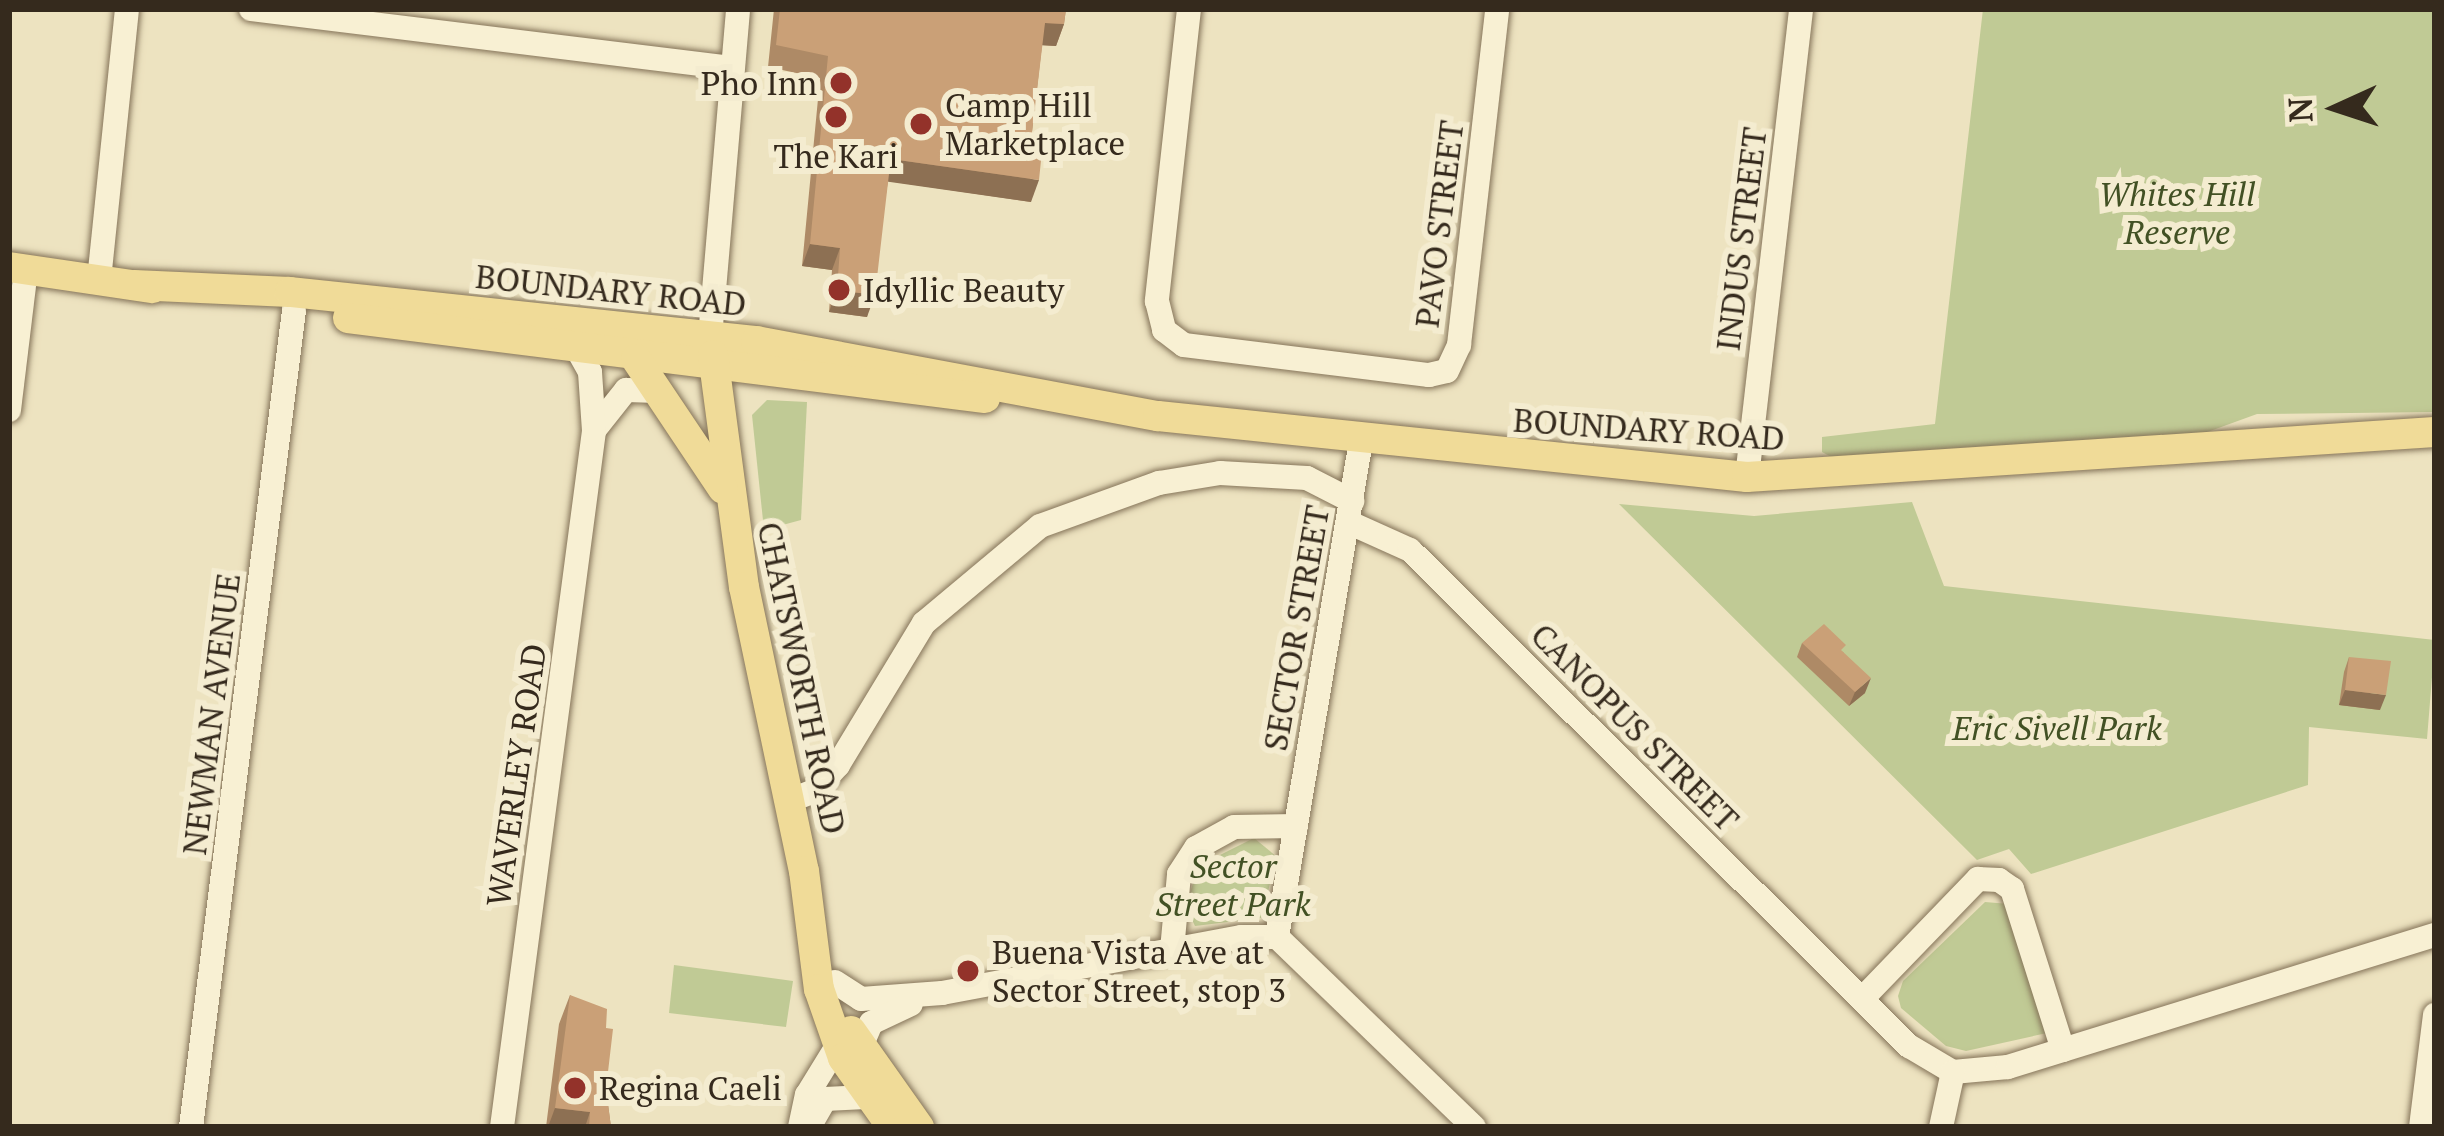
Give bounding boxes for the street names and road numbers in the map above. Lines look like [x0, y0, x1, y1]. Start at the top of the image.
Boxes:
street label: PAVO STREET [1407, 118, 1471, 330]
street label: INDUS STREET [1708, 125, 1774, 353]
street label: BOUNDARY ROAD [474, 256, 748, 324]
street label: BOUNDARY ROAD [1512, 400, 1786, 458]
street label: SECTOR STREET [1255, 502, 1337, 754]
street label: CHATSWORTH ROAD [750, 518, 854, 838]
street label: NEWMAN AVENUE [174, 571, 248, 857]
street label: CANOPUS STREET [1523, 615, 1747, 839]
street label: WAVERLEY ROAD [478, 641, 554, 909]

